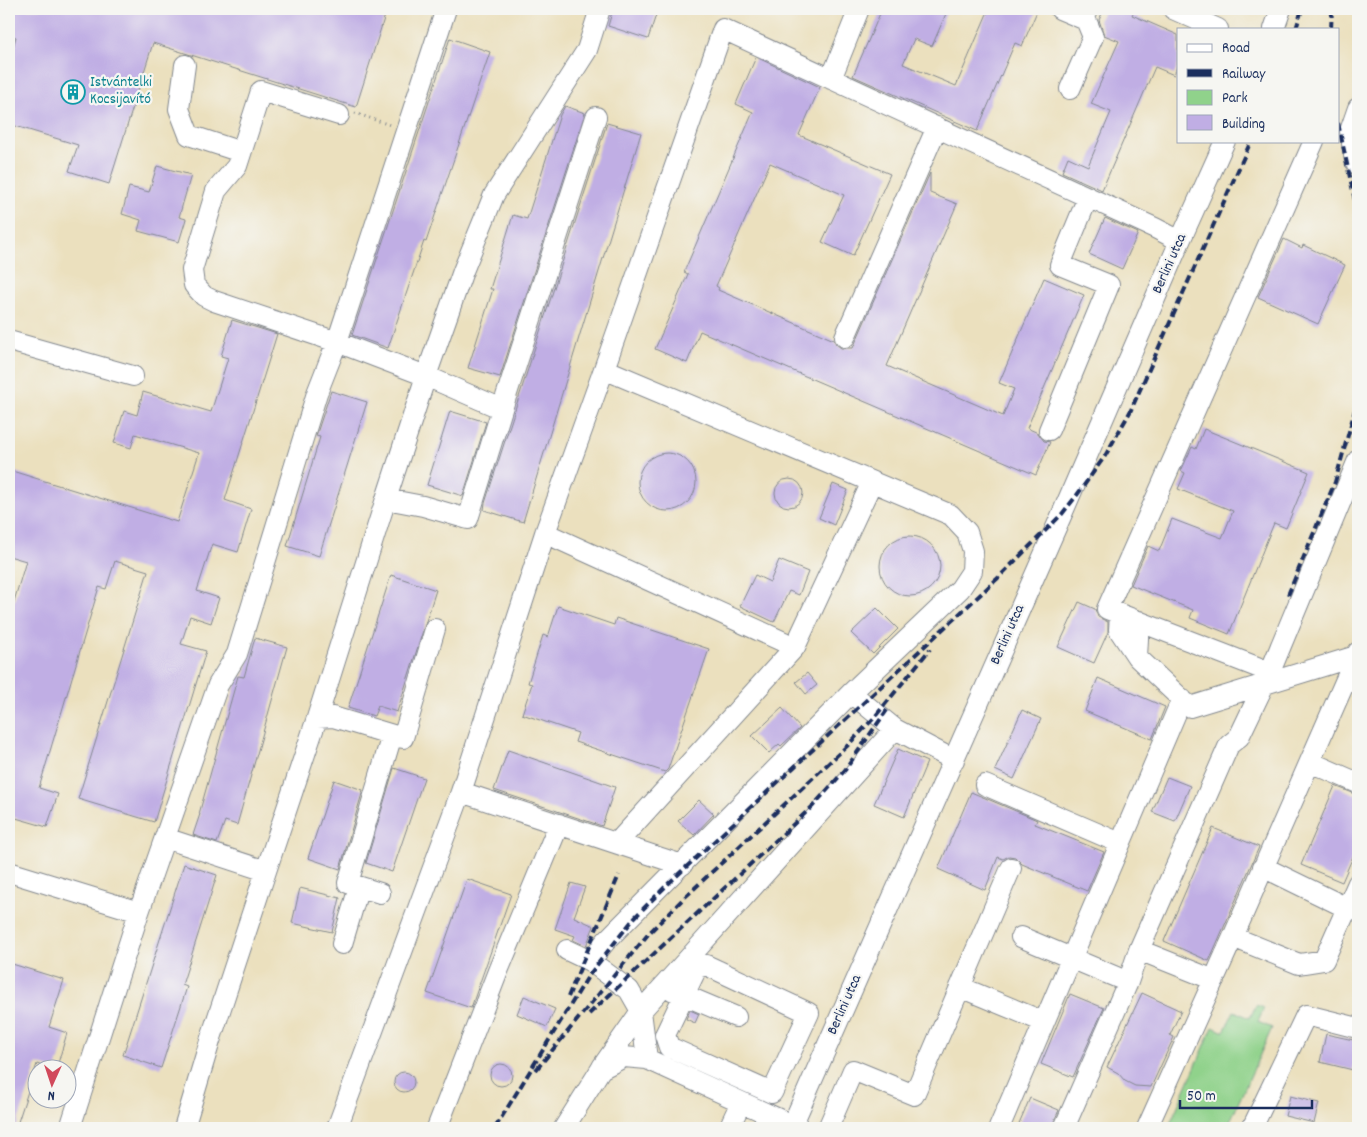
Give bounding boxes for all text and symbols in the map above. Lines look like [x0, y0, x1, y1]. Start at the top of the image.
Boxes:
legend [1177, 28, 1340, 142]
text: Road [1222, 38, 1250, 60]
text: Railway [1222, 64, 1266, 86]
place label: Istvántelki Kocsijavító [90, 72, 152, 111]
building icon: Istvántelki Kocsijavító [60, 79, 86, 105]
text: Park [1222, 88, 1248, 110]
text: Building [1222, 114, 1265, 136]
street label: Berlini utca [1147, 230, 1193, 298]
street label: Berlini utca [985, 601, 1031, 669]
street label: Berlini utca [822, 971, 868, 1039]
north arrow [28, 1060, 78, 1110]
scale bar [1180, 1077, 1312, 1109]
text: N [47, 1085, 55, 1105]
text: 50 m [1187, 1086, 1216, 1108]

